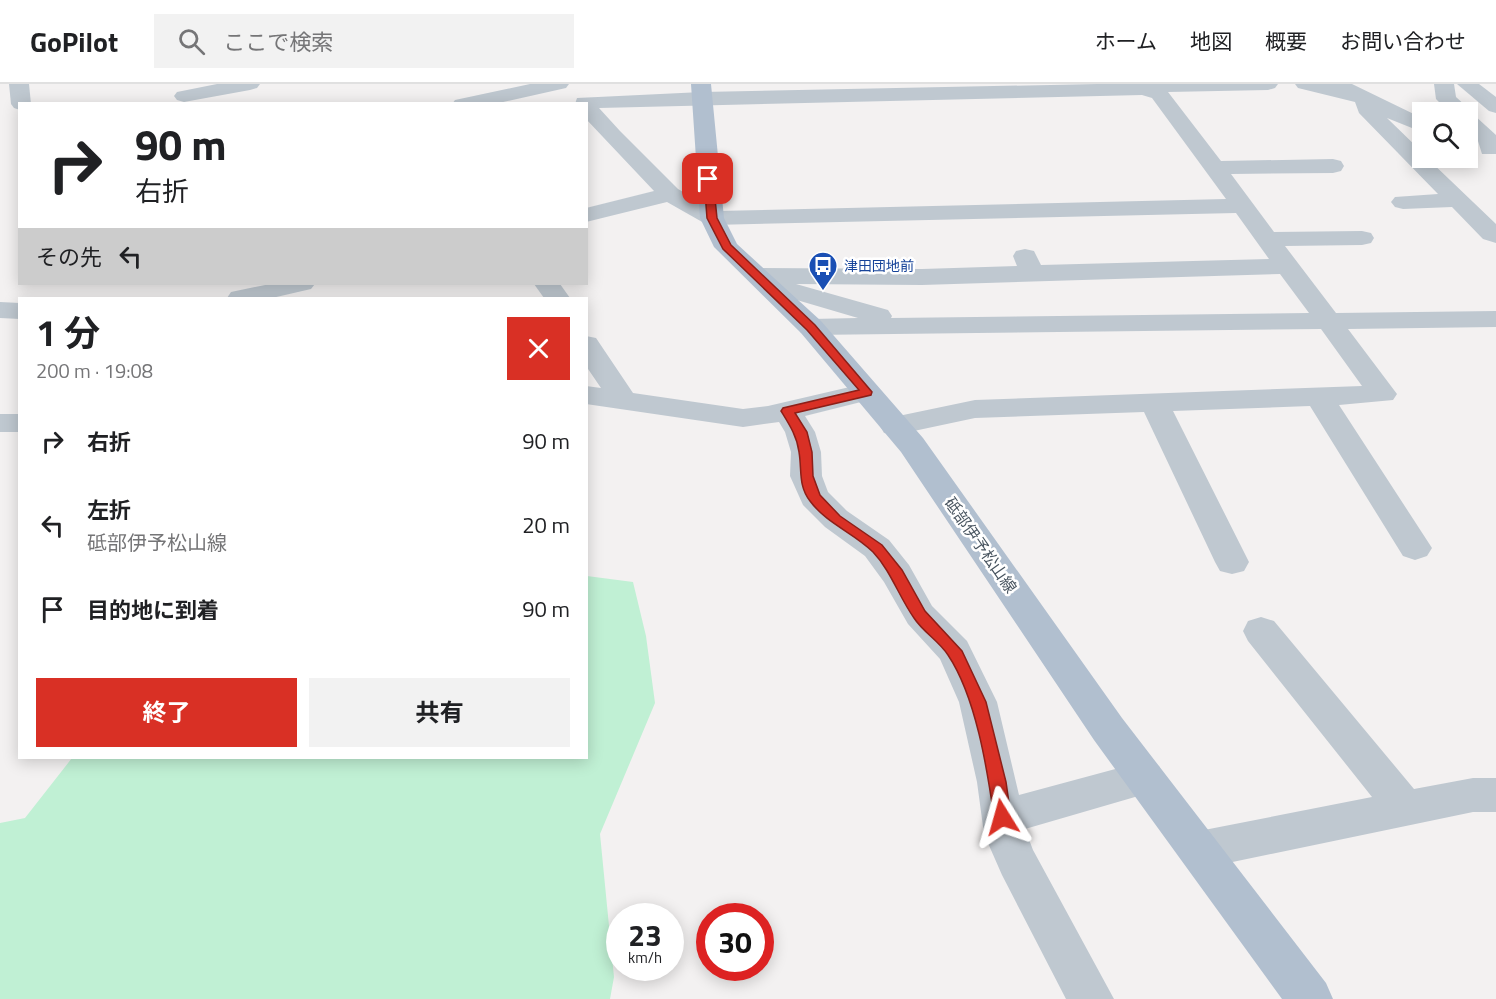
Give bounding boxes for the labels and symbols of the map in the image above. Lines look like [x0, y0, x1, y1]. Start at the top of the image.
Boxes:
pin [682, 153, 733, 204]
bus stop icon: 津田団地前 [807, 250, 839, 292]
place label: 津田団地前 [844, 255, 914, 276]
street label: 砥部伊予松山線 [939, 492, 1023, 598]
position arrow [970, 785, 1034, 849]
speed limit sign: 30 [696, 903, 774, 981]

